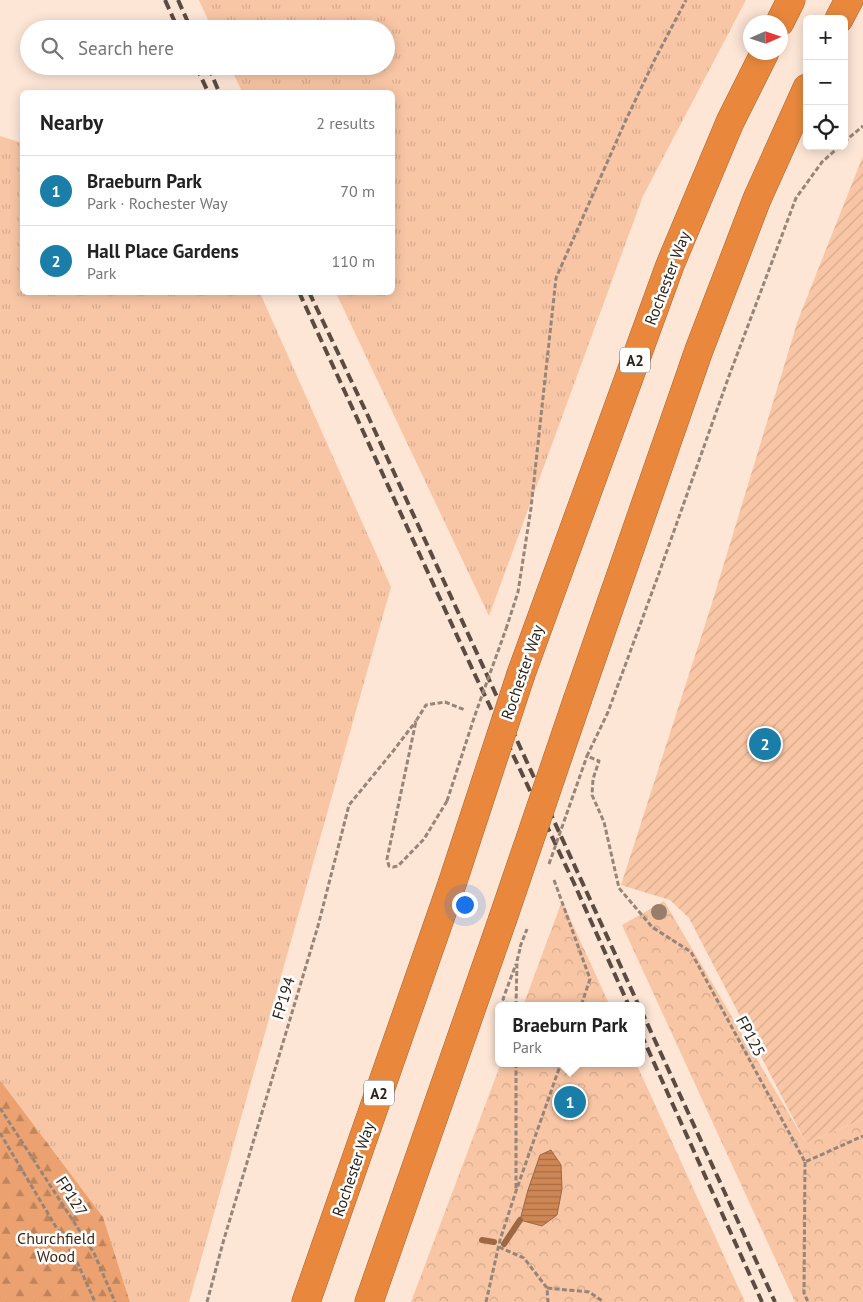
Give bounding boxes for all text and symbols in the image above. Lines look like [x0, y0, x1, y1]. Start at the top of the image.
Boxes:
north arrow [743, 15, 788, 60]
map controls [803, 15, 848, 150]
button: + [803, 15, 848, 60]
search box [20, 20, 395, 75]
icon: search [38, 34, 66, 62]
text: Search here [78, 36, 174, 60]
button: − [803, 60, 848, 105]
button: locate [803, 105, 848, 150]
text: Nearby [40, 109, 103, 136]
text: 2 results [316, 113, 375, 133]
text: Braeburn Park [87, 169, 202, 193]
text: 1 [51, 181, 61, 201]
text: 70 m [340, 181, 375, 201]
text: Park · Rochester Way [87, 193, 228, 213]
street label: Rochester Way [640, 228, 694, 328]
text: Hall Place Gardens [87, 239, 239, 263]
text: 2 [51, 251, 61, 271]
text: 110 m [332, 251, 375, 271]
text: Park [87, 263, 116, 283]
road number: A2 [620, 348, 650, 372]
street label: Rochester Way [496, 621, 548, 722]
pin: 2 [749, 725, 781, 763]
your location [452, 892, 478, 918]
street label: FP194 [267, 974, 299, 1022]
popup [495, 1002, 645, 1067]
street label: FP125 [732, 1012, 770, 1060]
text: Braeburn Park [513, 1013, 627, 1037]
text: Park [513, 1037, 542, 1057]
road number: A2 [364, 1080, 394, 1106]
pin: 1 [554, 1083, 586, 1121]
street label: Rochester Way [327, 1118, 379, 1219]
street label: FP127 [52, 1172, 92, 1220]
park label: Churchfield Wood [17, 1228, 95, 1266]

